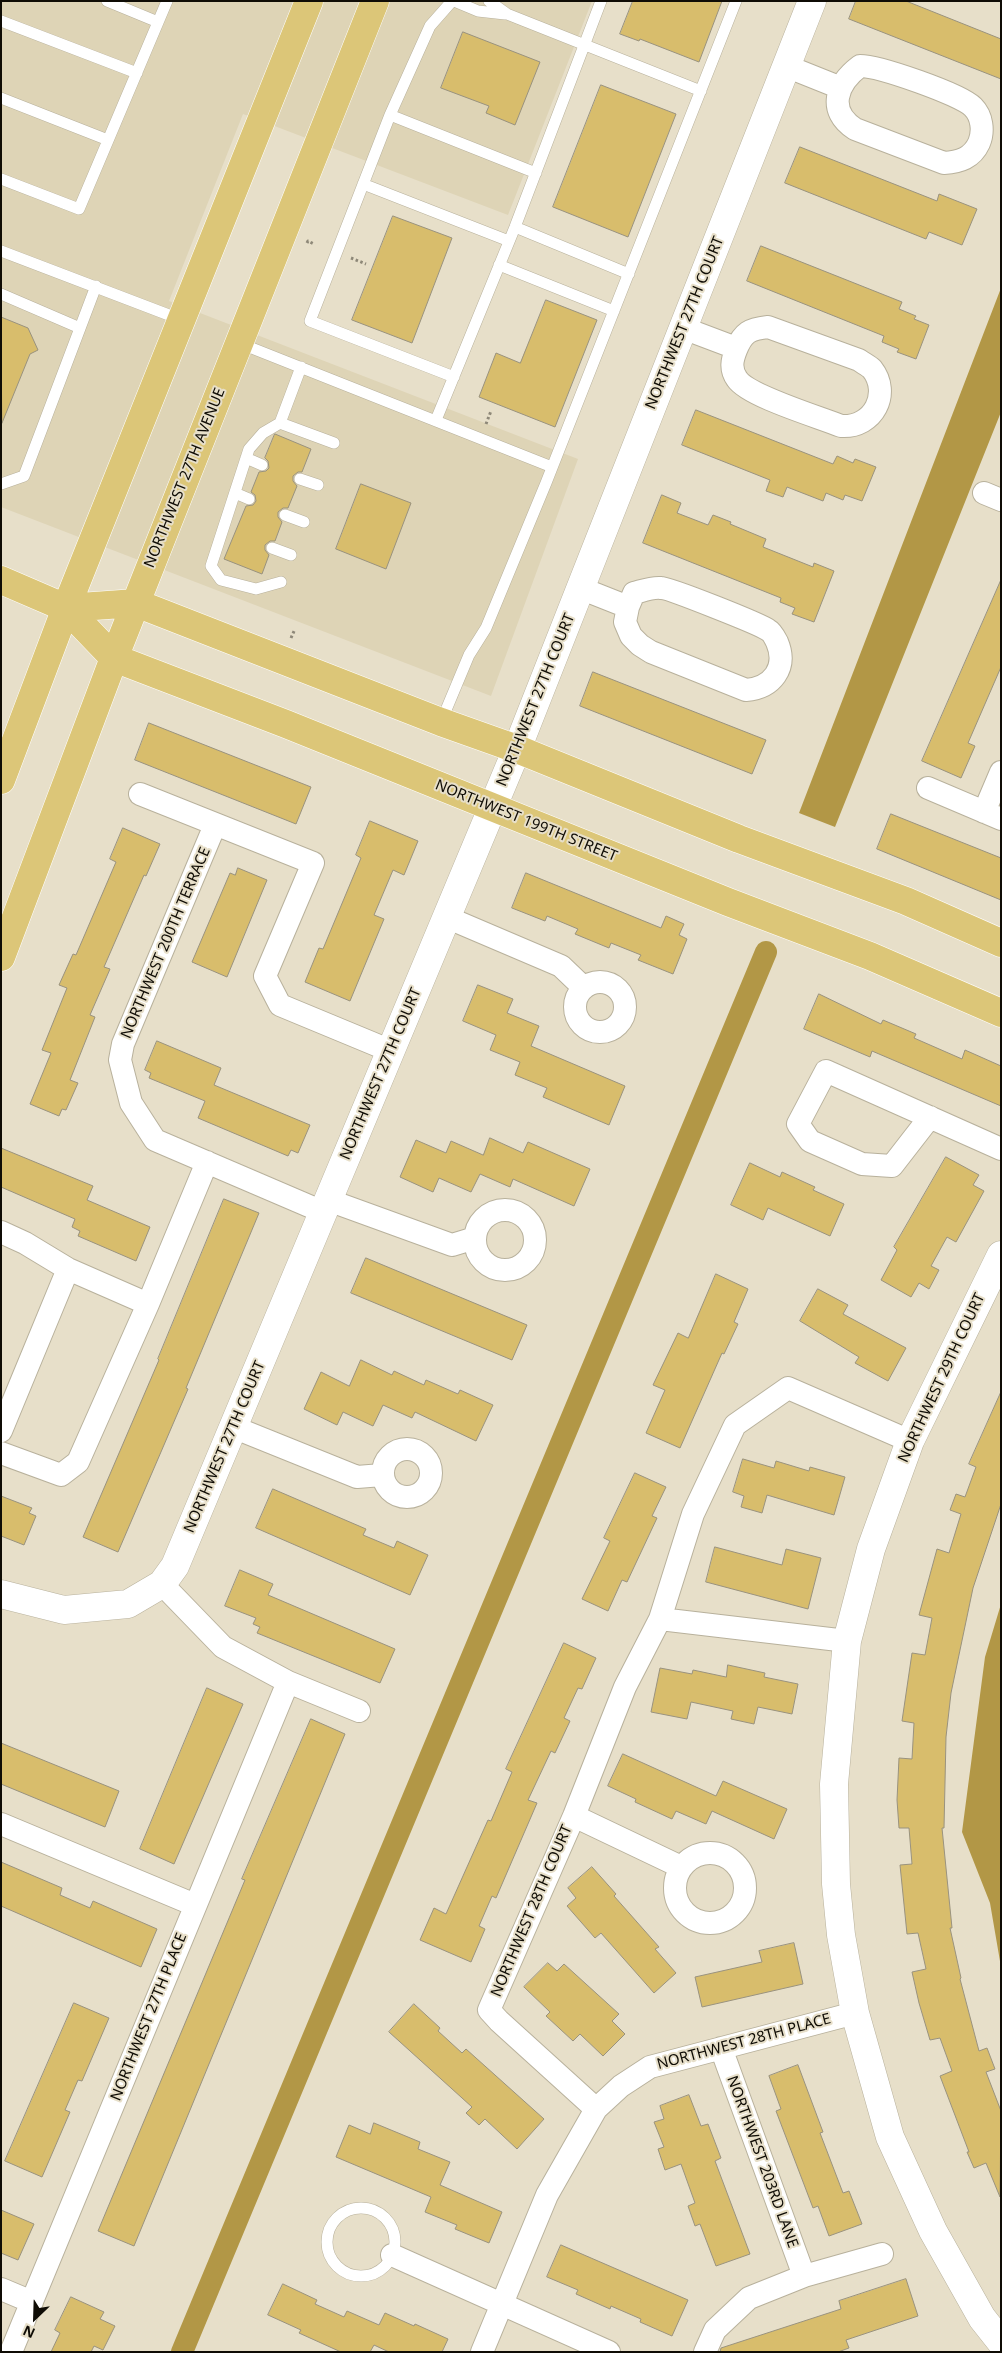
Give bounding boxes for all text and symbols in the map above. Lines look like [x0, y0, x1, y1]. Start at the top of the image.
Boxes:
street label: NORTHWEST 27TH COURT [642, 234, 728, 412]
street label: NORTHWEST 27TH AVENUE [141, 386, 229, 570]
street label: NORTHWEST 27TH COURT [493, 611, 579, 789]
street label: NORTHWEST 199TH STREET [432, 776, 620, 866]
street label: NORTHWEST 200TH TERRACE [117, 845, 215, 1041]
street label: NORTHWEST 27TH COURT [337, 985, 425, 1163]
street label: NORTHWEST 29TH COURT [895, 1290, 989, 1466]
street label: NORTHWEST 27TH COURT [181, 1358, 269, 1536]
street label: NORTHWEST 28TH COURT [488, 1822, 576, 2000]
street label: NORTHWEST 27TH PLACE [107, 1931, 191, 2103]
street label: NORTHWEST 28TH PLACE [655, 2010, 833, 2074]
street label: NORTHWEST 203RD LANE [722, 2074, 802, 2250]
north arrow [10, 2293, 60, 2343]
text: N [20, 2321, 38, 2343]

